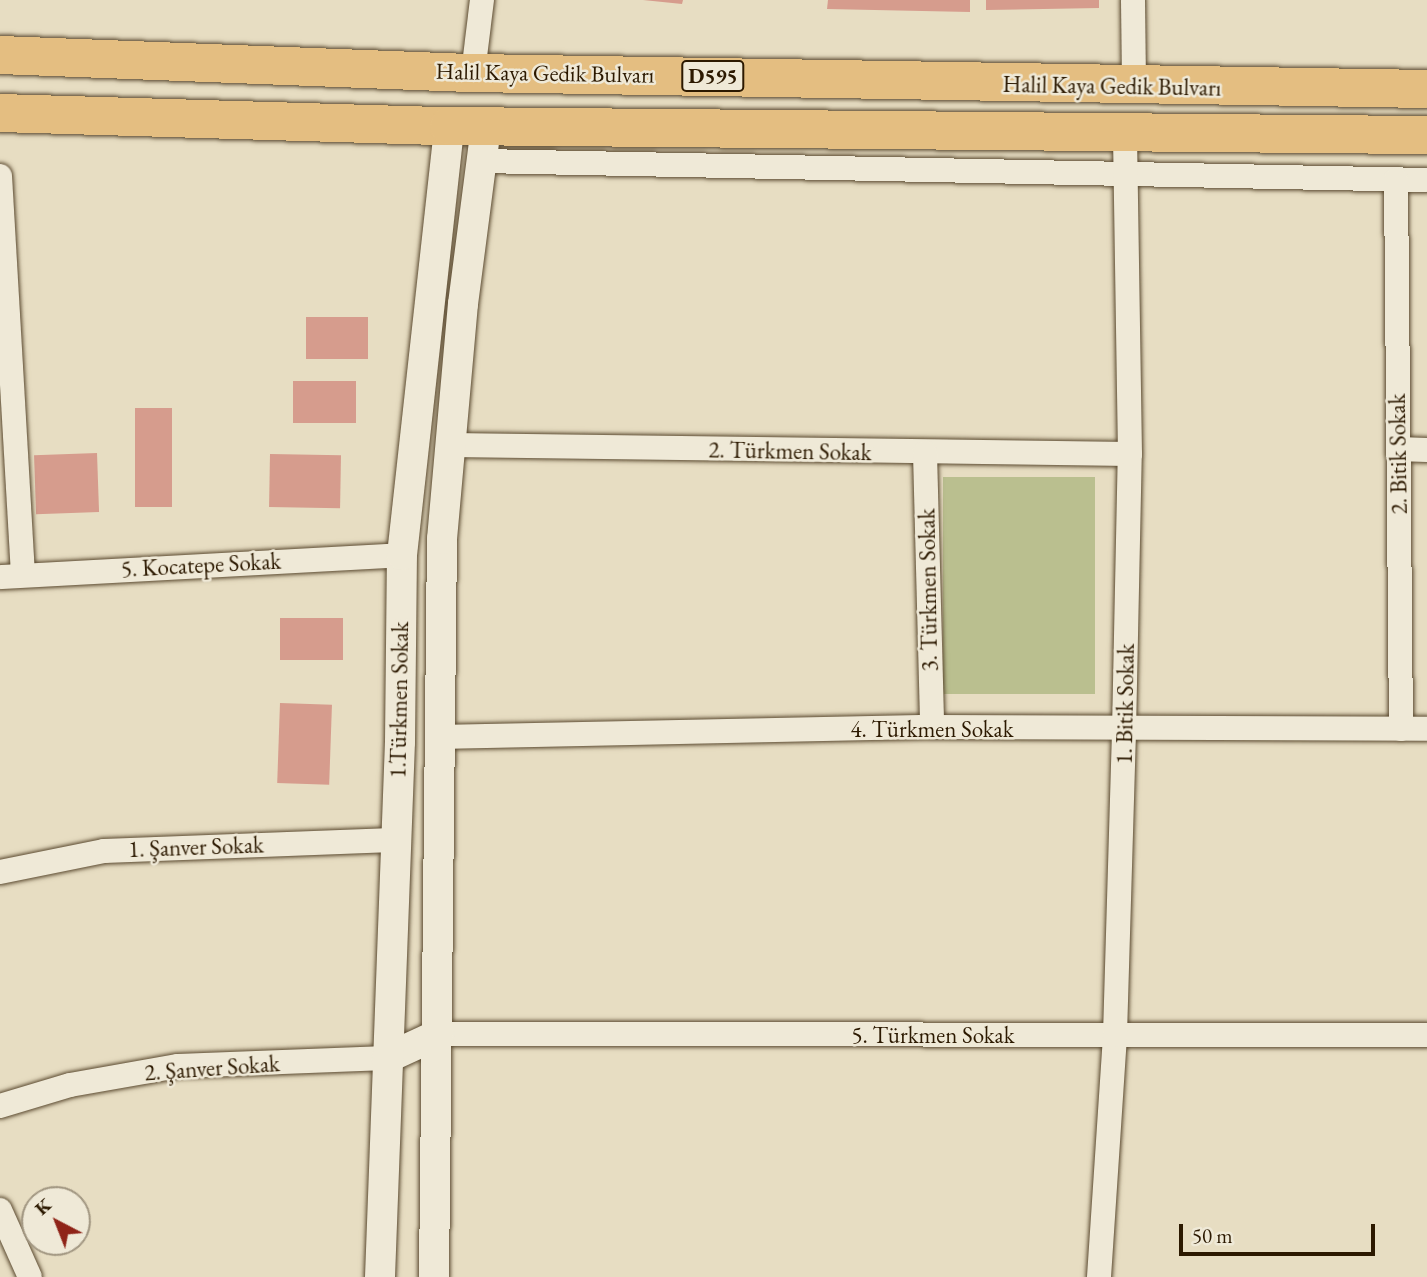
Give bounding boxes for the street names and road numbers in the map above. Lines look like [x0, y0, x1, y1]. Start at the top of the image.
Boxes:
street label: Halil Kaya Gedik Bulvarı [435, 57, 655, 89]
road number: D595 [680, 58, 746, 94]
street label: Halil Kaya Gedik Bulvarı [1002, 70, 1222, 102]
street label: 2. Bitik Sokak [1383, 393, 1413, 515]
street label: 2. Türkmen Sokak [708, 436, 872, 466]
street label: 3. Türkmen Sokak [913, 508, 943, 672]
street label: 5. Kocatepe Sokak [120, 547, 282, 583]
street label: 1.Türkmen Sokak [384, 621, 414, 779]
street label: 1. Bitik Sokak [1110, 643, 1140, 765]
street label: 4. Türkmen Sokak [850, 715, 1014, 743]
street label: 1. Şanver Sokak [128, 831, 264, 863]
street label: 5. Türkmen Sokak [851, 1021, 1015, 1049]
street label: 2. Şanver Sokak [143, 1050, 281, 1086]

